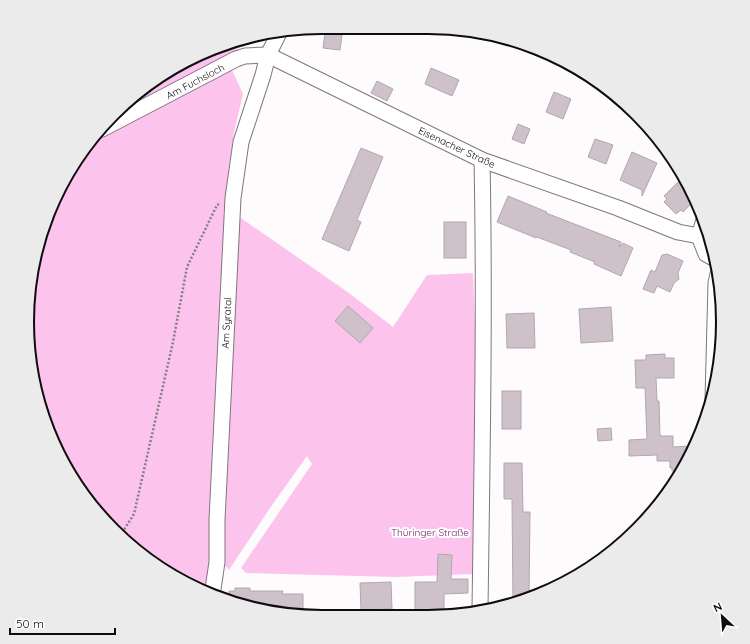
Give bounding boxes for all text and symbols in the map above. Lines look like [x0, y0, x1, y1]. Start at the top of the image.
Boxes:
street label: Am Fuchsloch [164, 61, 227, 102]
street label: Eisenacher Straße [416, 124, 498, 171]
street label: Am Syratal [219, 297, 234, 349]
park label: Thüringer Straße [391, 526, 469, 539]
north arrow [702, 596, 742, 636]
text: N [711, 599, 724, 615]
scale bar [10, 610, 115, 636]
text: 50 m [16, 616, 44, 631]

